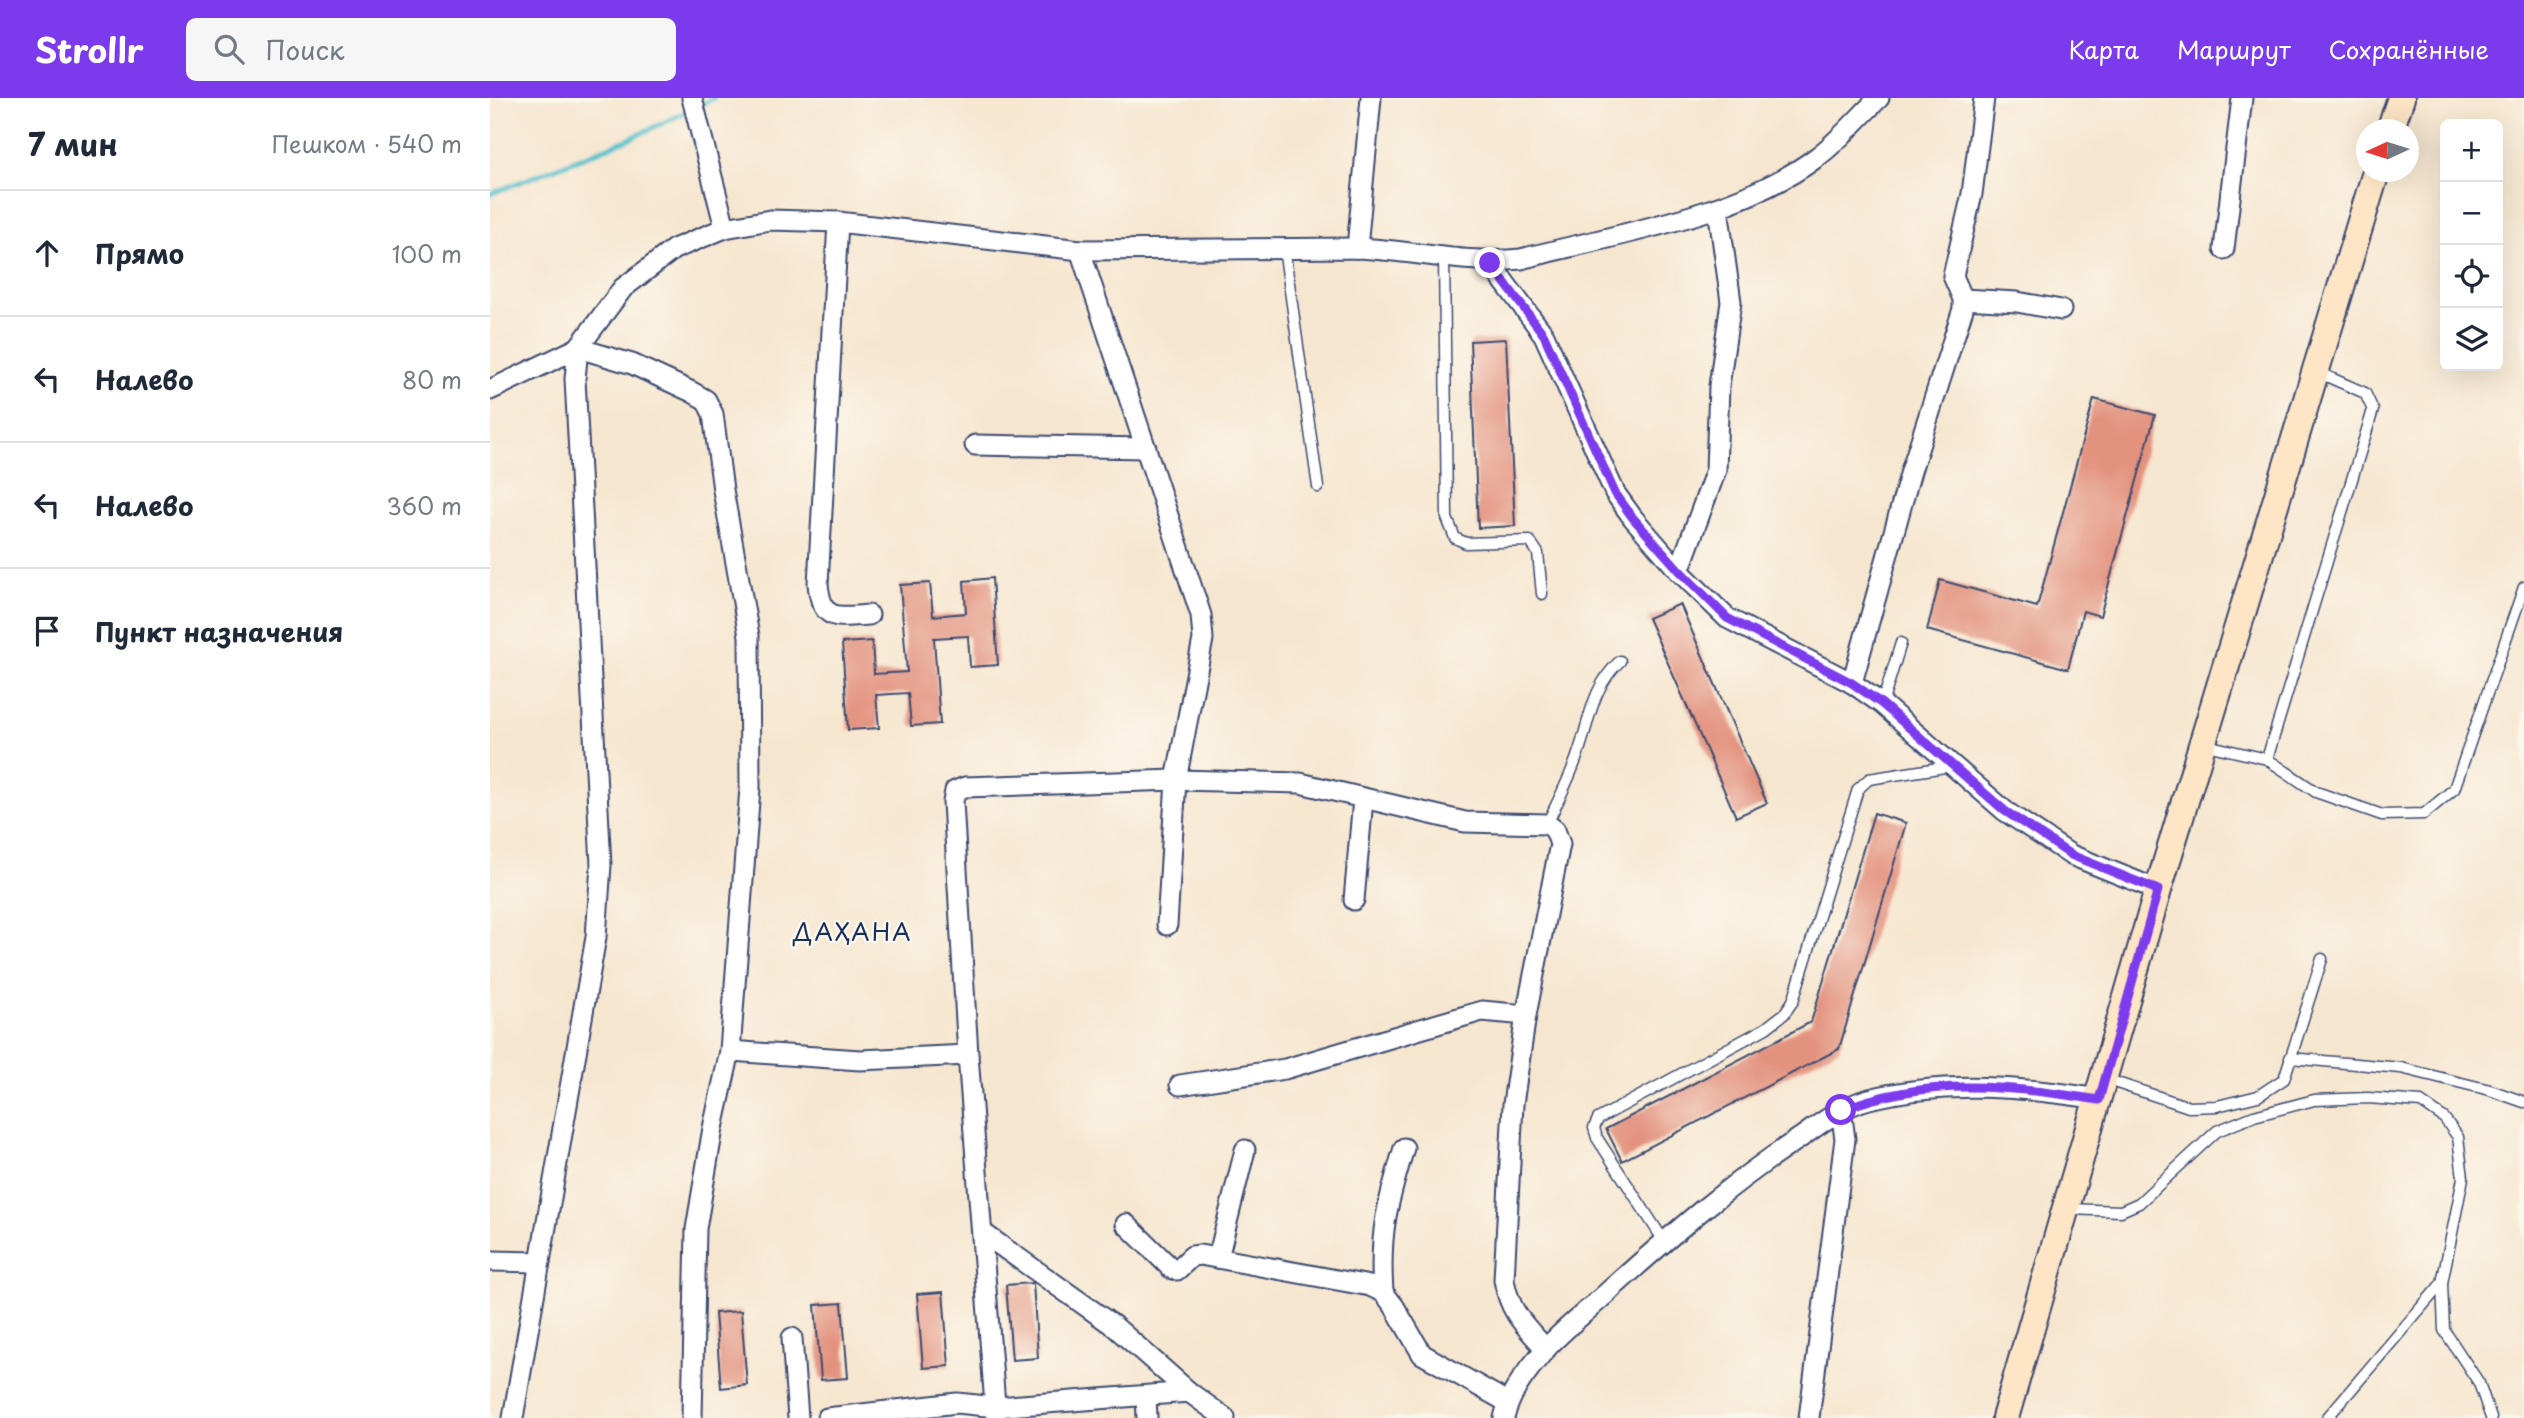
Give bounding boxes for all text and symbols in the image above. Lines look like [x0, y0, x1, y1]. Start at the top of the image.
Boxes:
search box [186, 18, 676, 81]
text: Strollr [35, 24, 144, 74]
icon: search [210, 30, 248, 68]
text: Поиск [266, 30, 345, 69]
text: Карта [2068, 31, 2139, 67]
text: Маршрут [2177, 31, 2291, 67]
text: Сохранённые [2329, 31, 2489, 67]
north arrow [2356, 119, 2419, 182]
map controls [2440, 119, 2503, 371]
button: + [2440, 119, 2503, 182]
text: 7 мин [28, 121, 118, 166]
text: Пешком · 540 m [271, 126, 462, 161]
button: − [2440, 182, 2503, 245]
icon: ahead [28, 234, 66, 272]
text: Прямо [95, 234, 184, 273]
text: 100 m [392, 236, 462, 271]
button: locate [2440, 245, 2503, 308]
route end [1474, 247, 1505, 278]
button: layers [2440, 308, 2503, 371]
icon: left [28, 360, 66, 398]
text: Налево [95, 360, 193, 399]
text: 80 m [402, 362, 462, 397]
icon: left [28, 486, 66, 524]
text: Налево [95, 486, 193, 525]
text: 360 m [387, 488, 462, 523]
icon: arrive [28, 612, 66, 650]
text: Пункт назначения [95, 612, 343, 651]
district label: ДАҲАНА [792, 913, 913, 949]
route start [1825, 1094, 1856, 1125]

